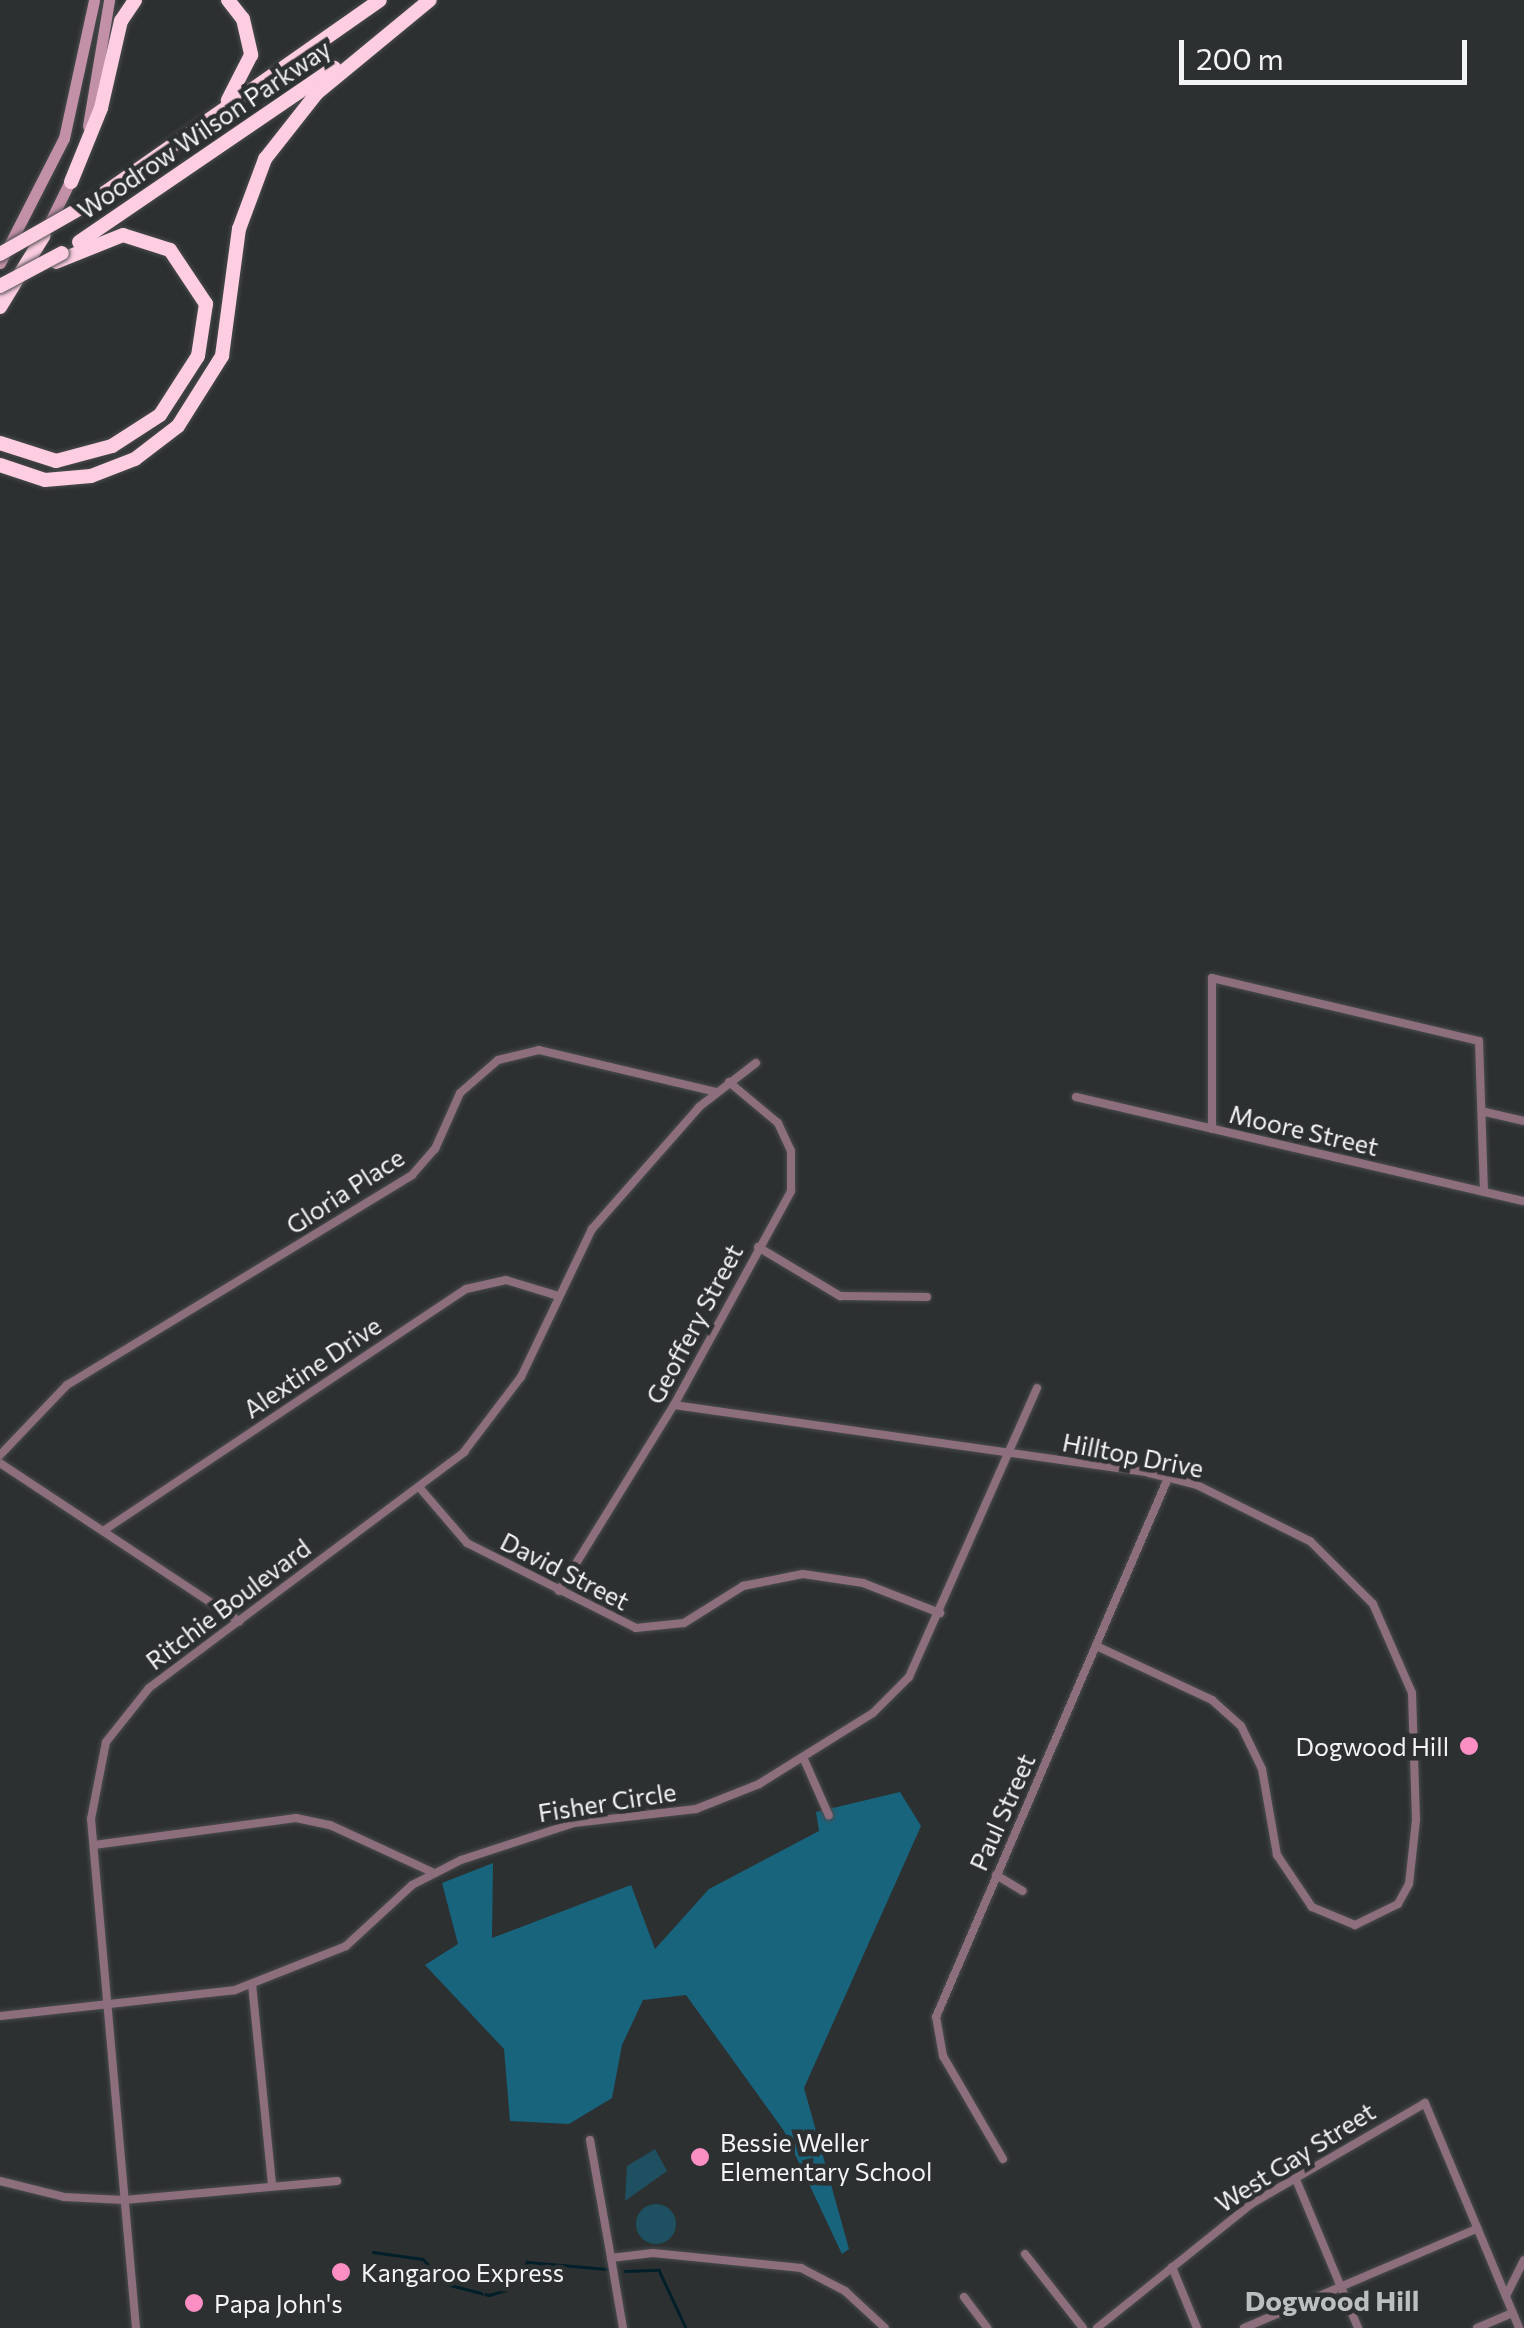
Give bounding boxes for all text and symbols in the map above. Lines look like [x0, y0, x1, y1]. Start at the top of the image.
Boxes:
scale bar [1184, 20, 1472, 82]
street label: Woodrow Wilson Parkway [72, 33, 336, 225]
text: 200 m [1196, 39, 1284, 76]
street label: Moore Street [1227, 1098, 1381, 1162]
street label: Gloria Place [280, 1142, 410, 1240]
street label: Geoffery Street [639, 1239, 749, 1409]
street label: Alextine Drive [238, 1310, 386, 1424]
street label: Hilltop Drive [1060, 1427, 1206, 1483]
street label: David Street [496, 1526, 634, 1616]
street label: Ritchie Boulevard [140, 1532, 316, 1676]
place label: Dogwood Hill [1296, 1731, 1449, 1761]
marker: Dogwood Hill [1458, 1735, 1480, 1757]
street label: Paul Street [963, 1749, 1041, 1875]
street label: Fisher Circle [536, 1776, 678, 1828]
street label: West Gay Street [1210, 2096, 1380, 2218]
place label: Bessie Weller Elementary School [720, 2128, 932, 2187]
marker: Bessie Weller Elementary School [689, 2146, 711, 2168]
place label: Kangaroo Express [361, 2257, 564, 2287]
marker: Kangaroo Express [330, 2261, 352, 2283]
district label: Dogwood Hill [1245, 2283, 1419, 2317]
place label: Papa John's [214, 2288, 343, 2318]
marker: Papa John's [183, 2292, 205, 2314]

